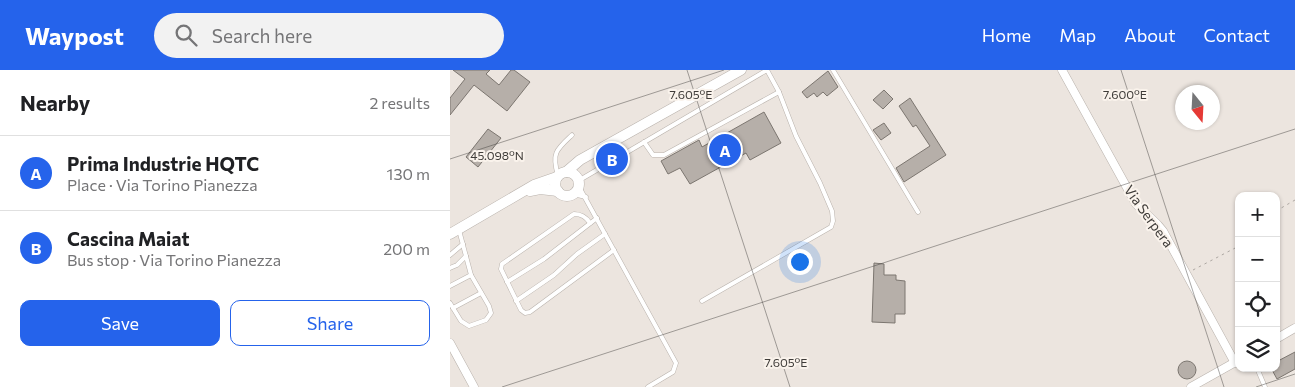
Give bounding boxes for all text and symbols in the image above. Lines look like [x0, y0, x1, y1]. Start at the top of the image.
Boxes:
search box [154, 13, 504, 58]
text: Waypost [25, 21, 124, 50]
icon: search [172, 21, 200, 49]
text: Search here [212, 24, 312, 47]
text: Home [982, 24, 1031, 46]
text: Map [1059, 24, 1096, 46]
text: About [1124, 24, 1176, 46]
text: Contact [1204, 24, 1270, 46]
north arrow [1175, 85, 1220, 130]
text: 7.605°E [670, 87, 712, 101]
text: 7.600°E [1103, 87, 1147, 101]
text: Nearby [20, 90, 90, 115]
text: 2 results [369, 93, 430, 112]
pin: A [709, 131, 741, 169]
pin: B [596, 140, 628, 178]
text: 45.098°N [470, 148, 524, 162]
text: Prima Industrie HQTC [67, 152, 259, 175]
text: A [30, 164, 42, 183]
text: 130 m [387, 164, 430, 183]
text: Place · Via Torino Pianezza [67, 175, 258, 194]
street label: Via Serpera [1121, 182, 1177, 250]
map controls [1235, 192, 1280, 372]
button: + [1235, 192, 1280, 237]
text: Cascina Maiat [67, 227, 189, 250]
button: − [1235, 237, 1280, 282]
text: B [31, 239, 41, 258]
text: 200 m [383, 239, 430, 258]
your location [787, 249, 813, 275]
text: Bus stop · Via Torino Pianezza [67, 250, 281, 269]
button: locate [1235, 282, 1280, 327]
button: Save [20, 300, 220, 346]
button: Share [230, 300, 430, 346]
button: layers [1235, 327, 1280, 372]
text: 7.605°E [765, 355, 807, 369]

